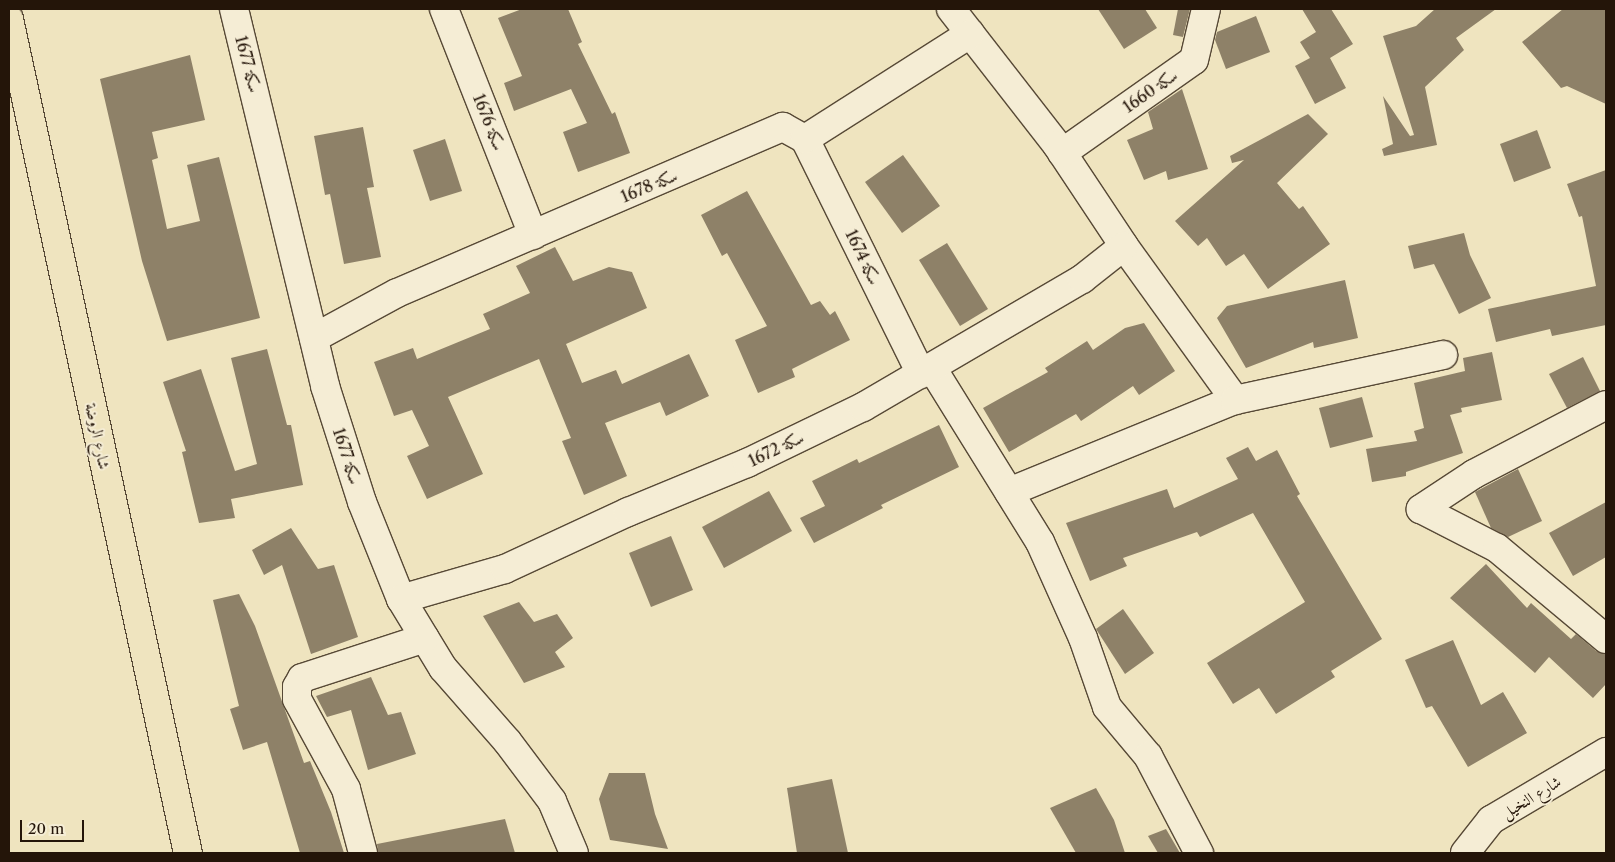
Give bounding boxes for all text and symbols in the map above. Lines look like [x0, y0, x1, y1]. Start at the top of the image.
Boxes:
street label: سكة 1677 [231, 34, 265, 94]
street label: سكة 1660 [1119, 65, 1181, 117]
street label: سكة 1676 [469, 91, 509, 153]
street label: سكة 1678 [618, 166, 680, 206]
street label: سكة 1674 [842, 226, 884, 288]
street label: شارع الروضة [82, 401, 114, 471]
street label: سكة 1677 [329, 426, 365, 486]
street label: سكة 1672 [745, 427, 807, 471]
street label: شارع النخيل [1498, 772, 1564, 822]
scale bar [22, 810, 86, 842]
text: 20 m [28, 819, 64, 838]

